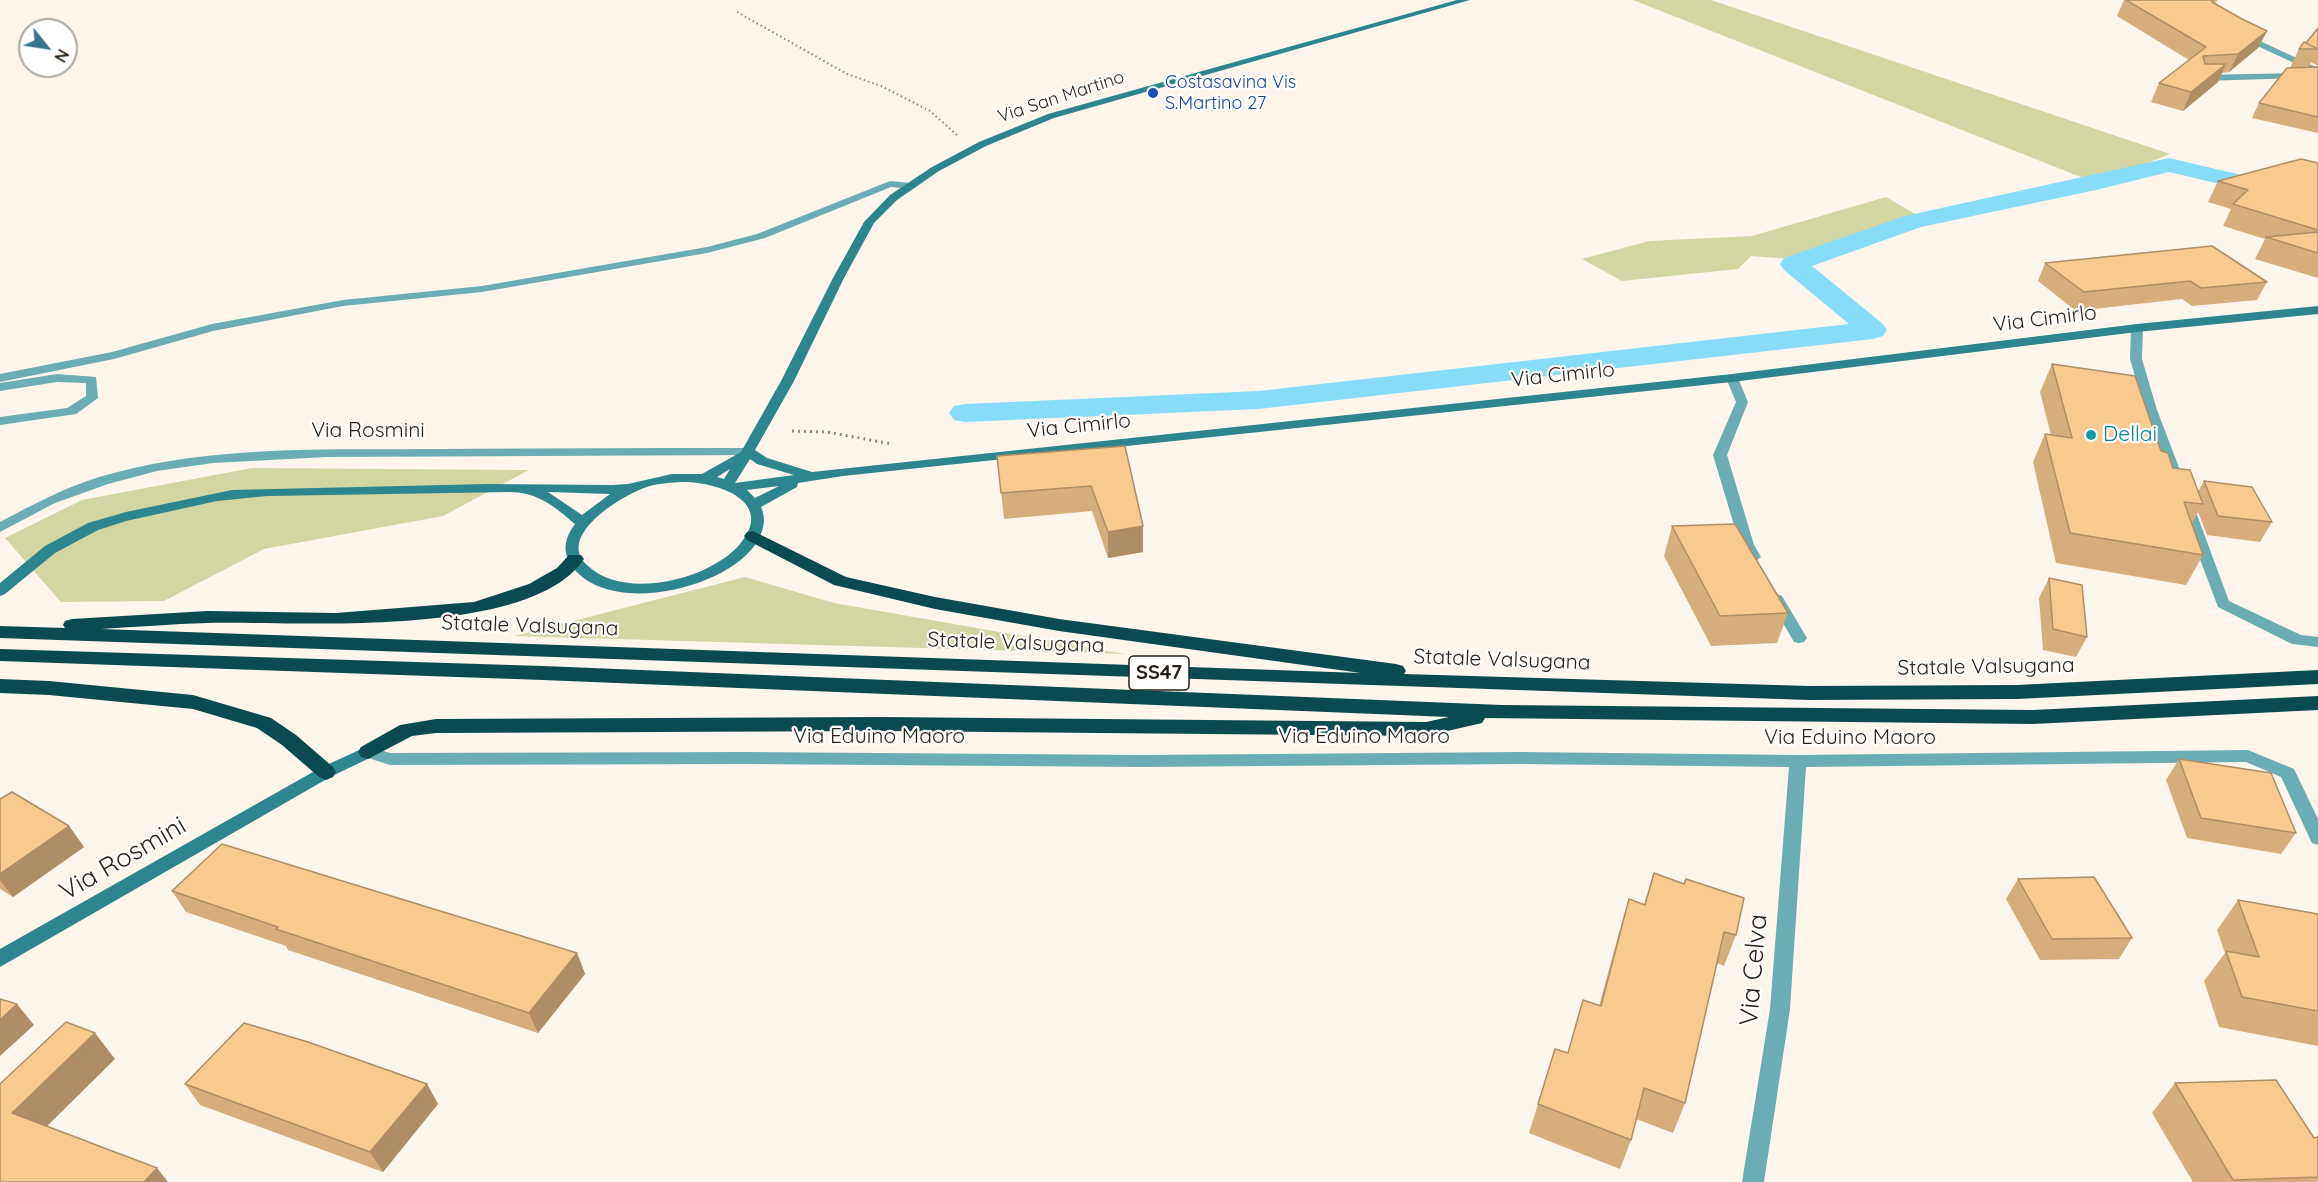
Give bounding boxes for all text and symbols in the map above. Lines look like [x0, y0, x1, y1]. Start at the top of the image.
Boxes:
north arrow [18, 18, 78, 78]
text: N [50, 46, 73, 66]
street label: Via San Martino [995, 66, 1127, 128]
place label: Costasavina Vis S.Martino 27 [1165, 72, 1296, 115]
marker: Costasavina Vis S.Martino 27 [1146, 86, 1160, 100]
street label: Via Cimirlo [1992, 300, 2098, 338]
street label: Via Cimirlo [1510, 357, 1616, 393]
street label: Via Cimirlo [1026, 408, 1132, 444]
street label: Via Rosmini [311, 418, 425, 444]
place label: Dellai [2103, 422, 2157, 448]
marker: Dellai [2084, 428, 2098, 442]
street label: Statale Valsugana [441, 610, 619, 642]
street label: Statale Valsugana [927, 627, 1105, 659]
street label: Statale Valsugana [1413, 644, 1591, 676]
street label: Statale Valsugana [1897, 653, 2075, 681]
road number: SS47 [1129, 656, 1189, 690]
street label: Via Eduino Maoro [793, 724, 965, 750]
street label: Via Eduino Maoro [1278, 724, 1450, 750]
street label: Via Eduino Maoro [1764, 725, 1936, 751]
street label: Via Rosmini [54, 810, 192, 908]
street label: Via Celva [1734, 913, 1774, 1027]

